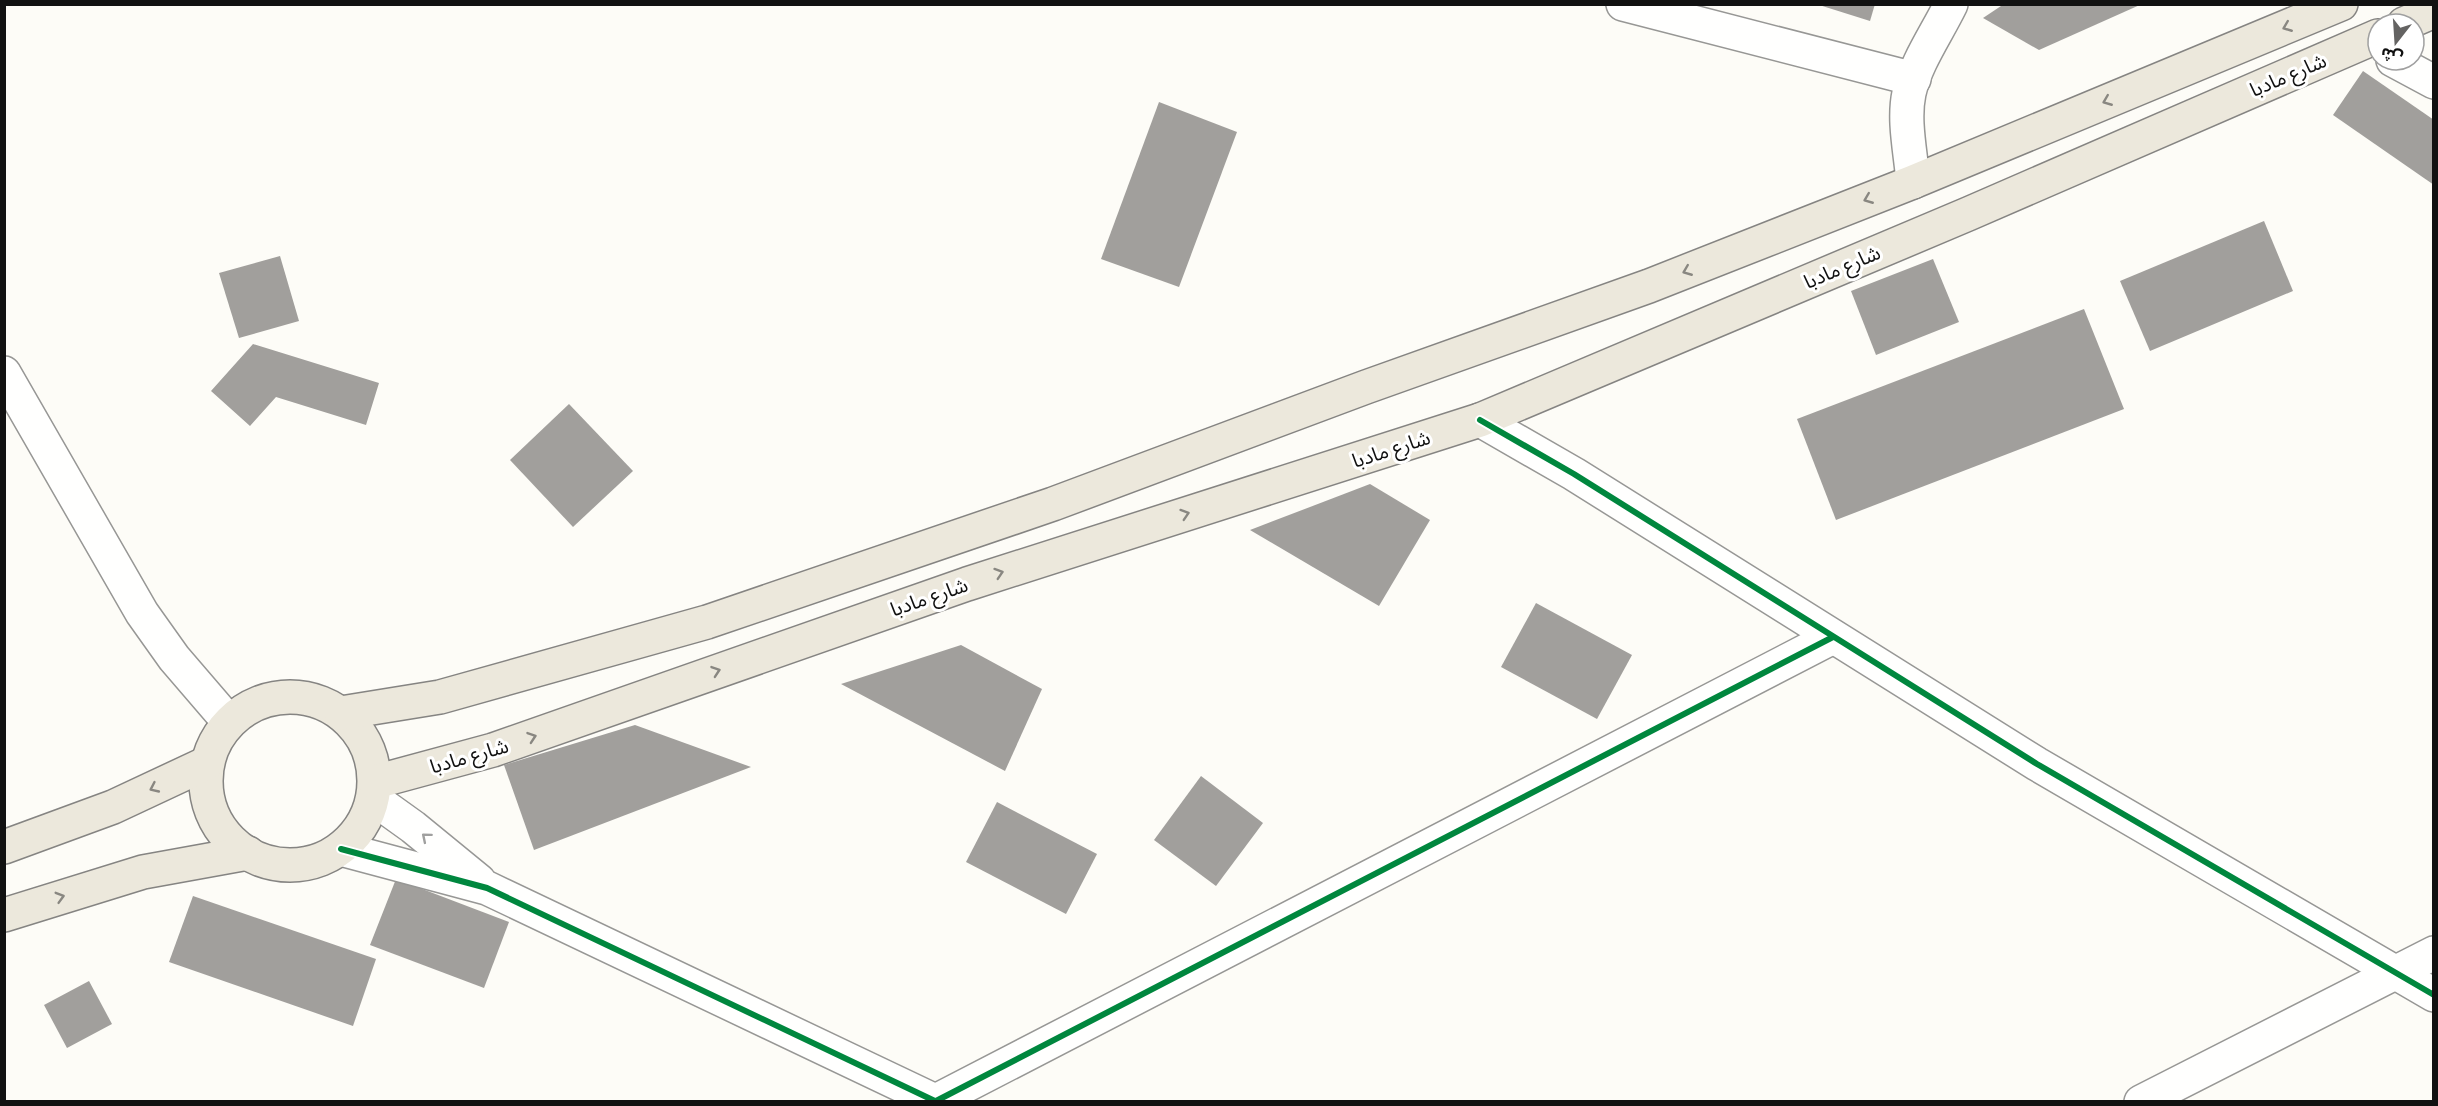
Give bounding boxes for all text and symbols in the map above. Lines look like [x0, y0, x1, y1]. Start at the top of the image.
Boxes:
north arrow [2366, 12, 2426, 72]
one-way arrow [2282, 20, 2293, 32]
text: ش [2378, 43, 2405, 70]
street label: شارع مادبا [2245, 46, 2331, 105]
one-way arrow [2102, 94, 2113, 106]
one-way arrow [1864, 192, 1875, 204]
street label: شارع مادبا [1799, 238, 1885, 297]
one-way arrow [1682, 264, 1693, 276]
street label: شارع مادبا [1348, 423, 1434, 476]
one-way arrow [1179, 509, 1190, 521]
one-way arrow [993, 568, 1004, 581]
street label: شارع مادبا [886, 571, 972, 624]
one-way arrow [710, 665, 721, 678]
street label: شارع مادبا [426, 731, 512, 782]
one-way arrow [526, 731, 537, 744]
one-way arrow [150, 780, 161, 792]
one-way arrow [422, 833, 433, 844]
one-way arrow [54, 892, 65, 904]

